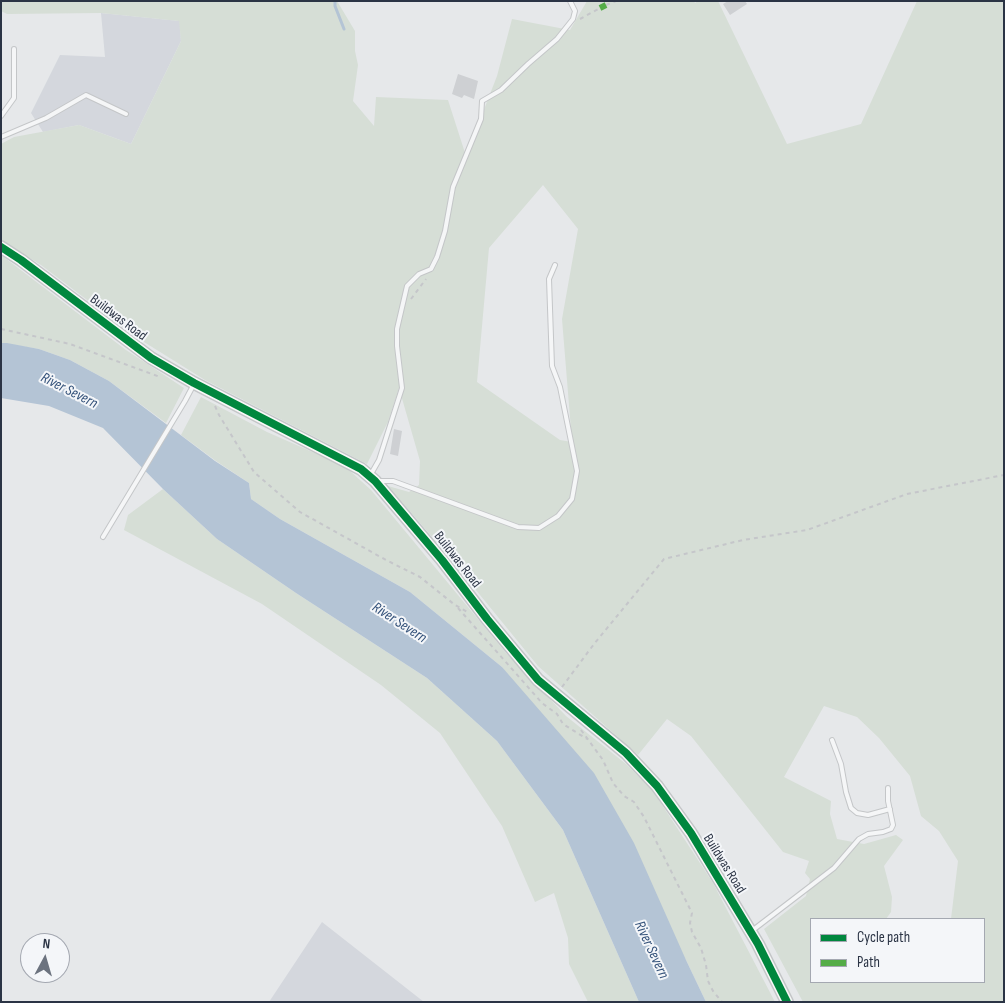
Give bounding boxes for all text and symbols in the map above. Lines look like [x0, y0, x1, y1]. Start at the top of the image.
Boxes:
street label: Buildwas Road [86, 291, 150, 345]
water label: River Severn [38, 369, 100, 413]
street label: Buildwas Road [430, 529, 484, 591]
water label: River Severn [368, 599, 430, 647]
street label: Buildwas Road [699, 831, 749, 897]
water label: River Severn [630, 918, 672, 982]
legend [810, 918, 985, 983]
text: Cycle path [857, 928, 910, 947]
north arrow [20, 933, 70, 983]
text: N [42, 935, 51, 952]
text: Path [857, 953, 880, 972]

